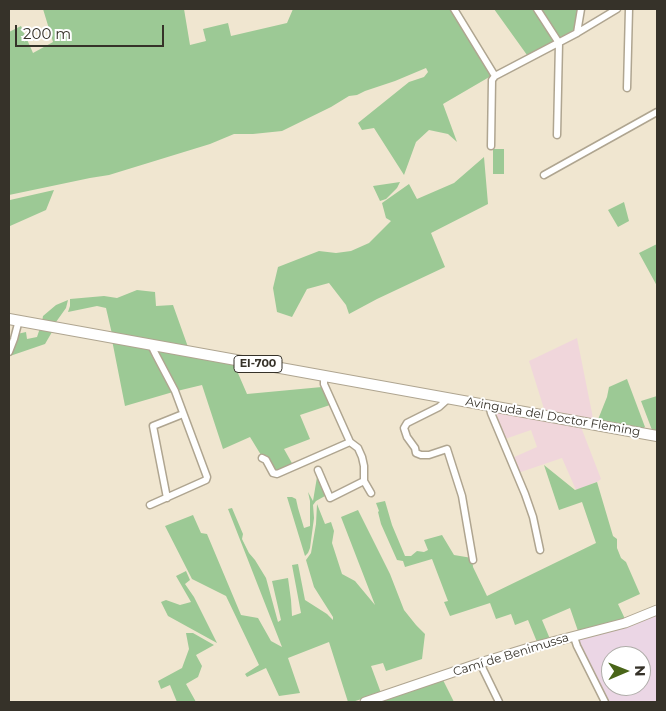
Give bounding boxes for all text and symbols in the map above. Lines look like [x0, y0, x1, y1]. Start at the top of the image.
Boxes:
scale bar [18, 15, 166, 47]
text: 200 m [23, 24, 71, 43]
road number: EI-700 [234, 356, 282, 372]
street label: Avinguda del Doctor Fleming [464, 395, 642, 439]
street label: Camí de Benimussa [451, 631, 571, 679]
north arrow [601, 646, 651, 696]
text: N [631, 665, 649, 677]

